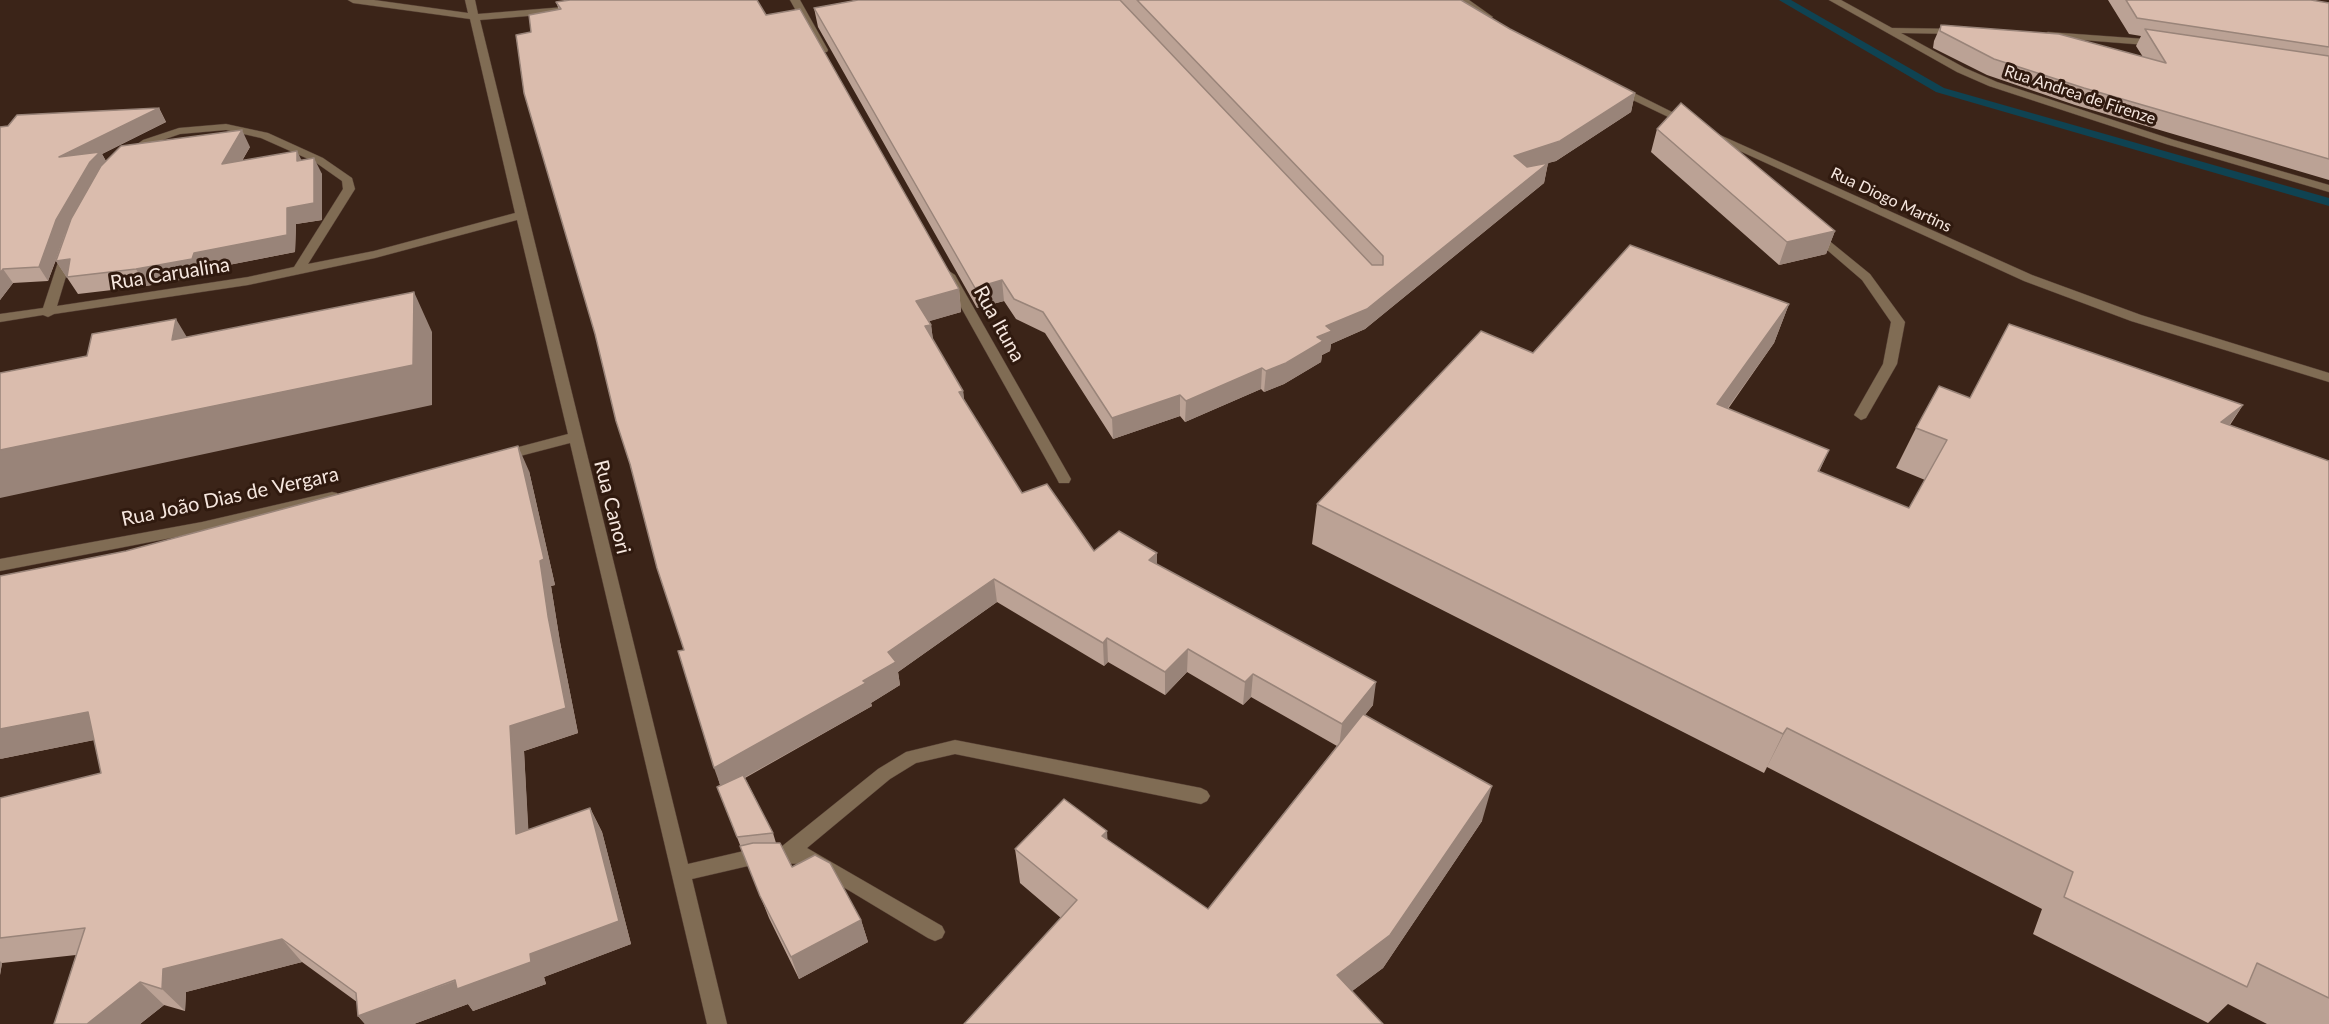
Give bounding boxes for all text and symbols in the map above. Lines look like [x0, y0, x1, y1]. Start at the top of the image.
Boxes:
street label: Rua Andrea de Firenze [2002, 61, 2158, 129]
street label: Rua Diogo Martins [1828, 164, 1954, 236]
street label: Rua Carualina [109, 253, 231, 295]
street label: Rua Ituna [968, 282, 1030, 366]
street label: Rua Canori [589, 457, 635, 557]
street label: Rua João Dias de Vergara [119, 462, 341, 532]

